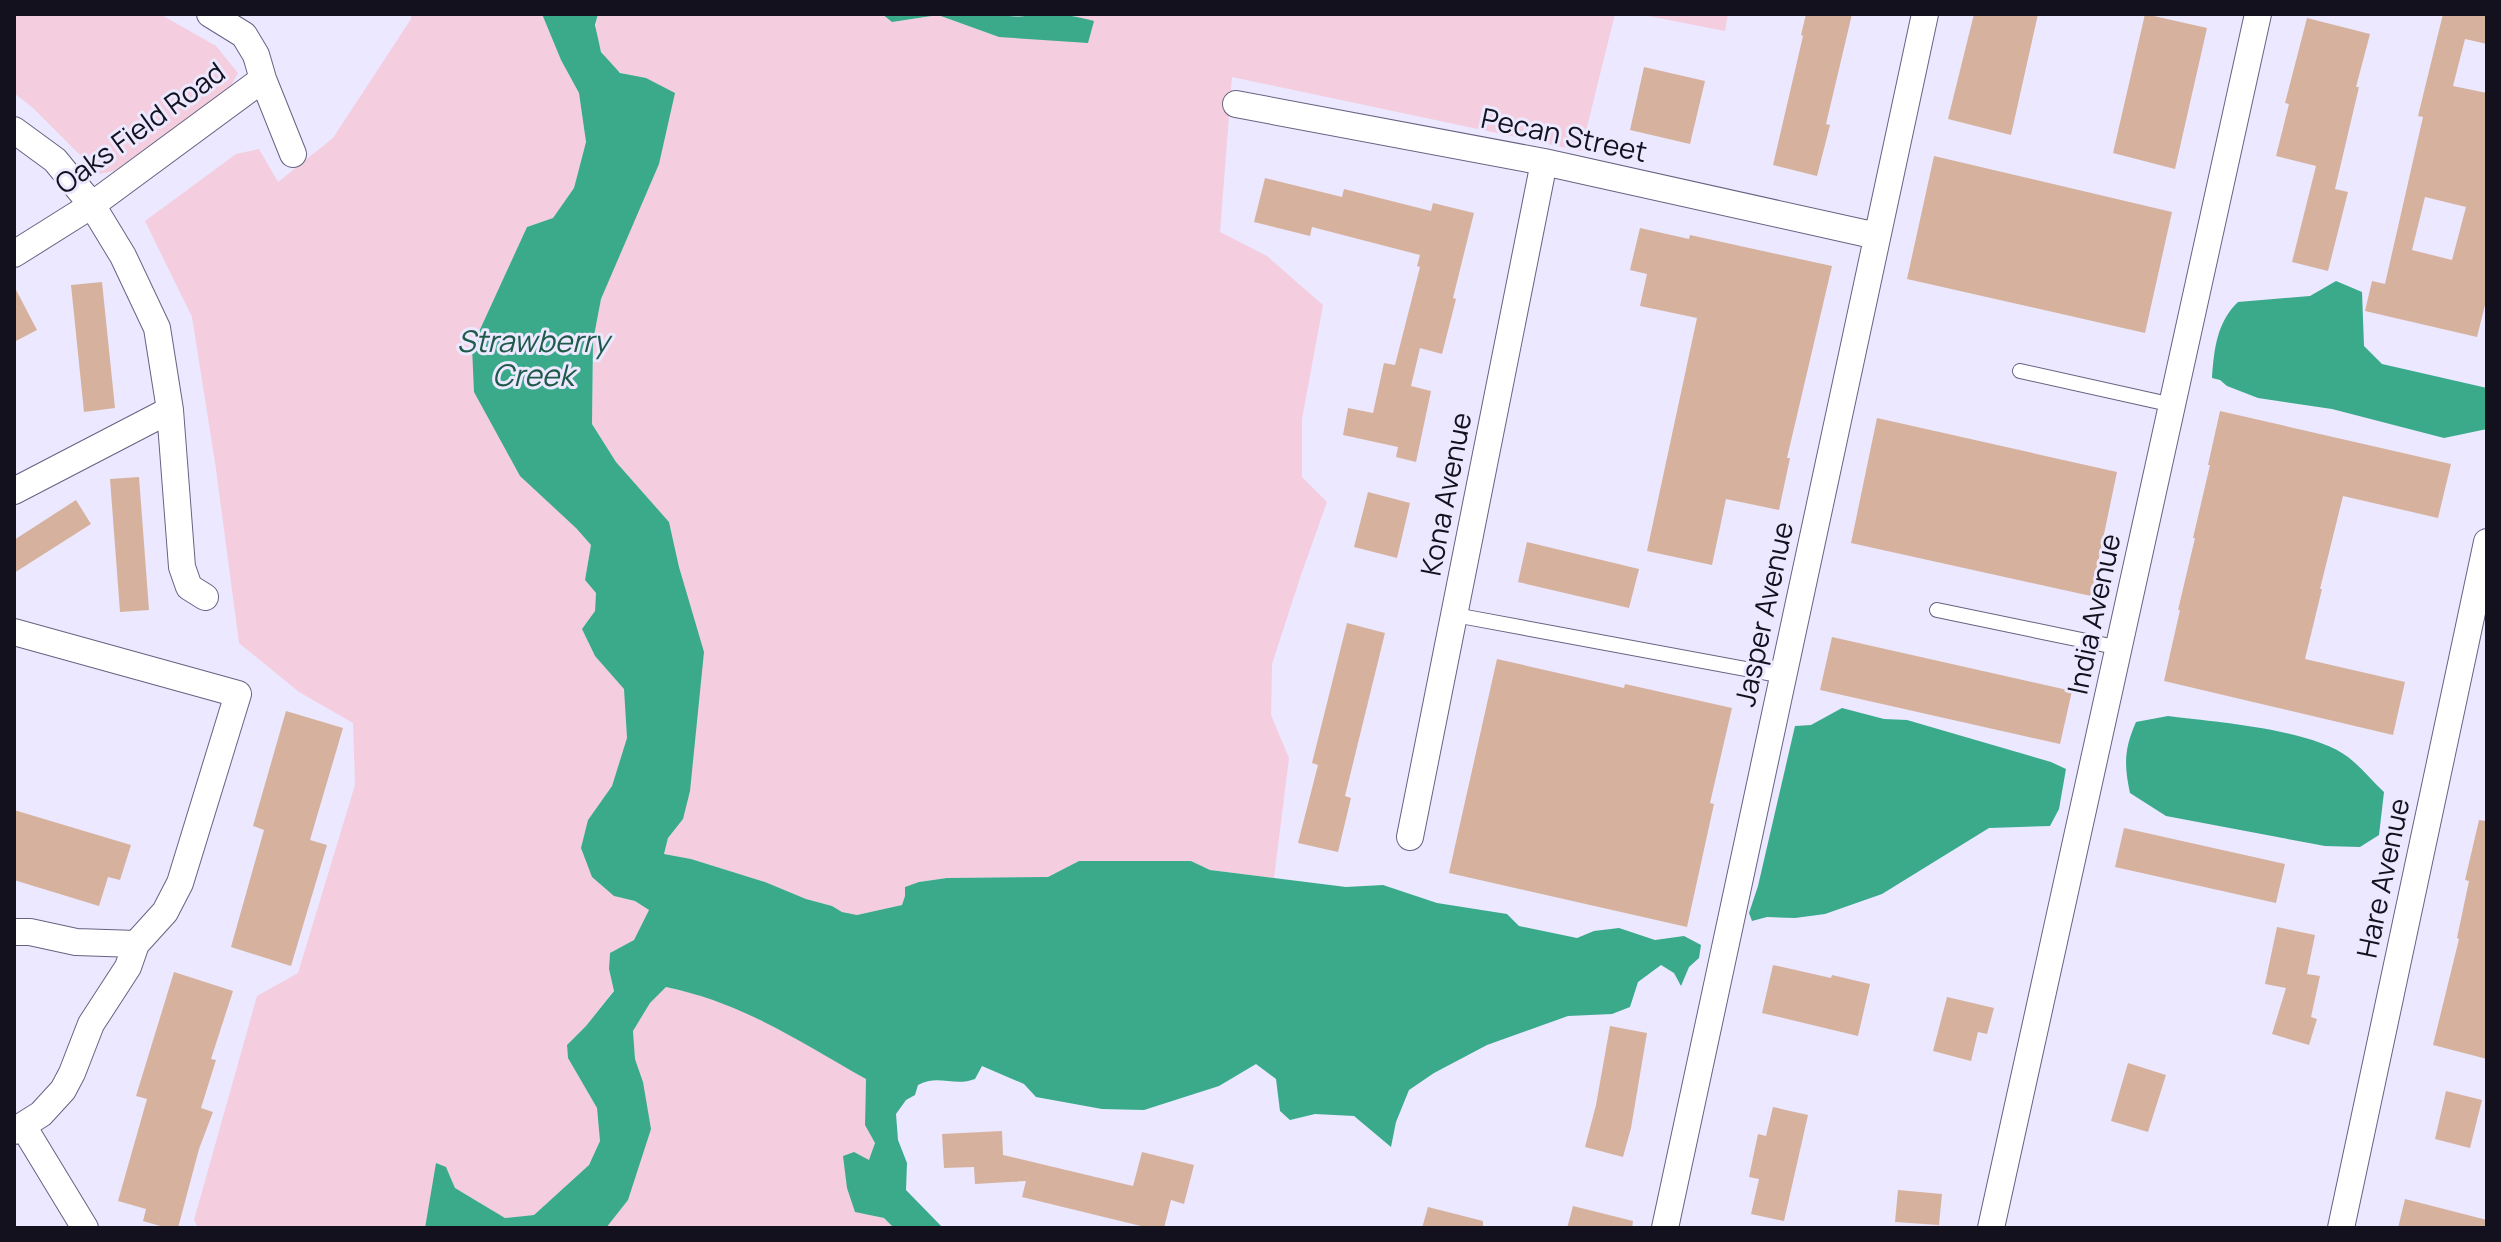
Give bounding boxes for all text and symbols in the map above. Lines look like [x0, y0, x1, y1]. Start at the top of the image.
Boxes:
street label: Oaks Field Road [47, 53, 232, 202]
street label: Pecan Street [1478, 98, 1651, 170]
water label: Strawberry Creek [457, 320, 613, 395]
street label: Kona Avenue [1411, 409, 1479, 579]
street label: Jasper Avenue [1725, 518, 1801, 710]
street label: India Avenue [2057, 530, 2129, 698]
street label: Hare Avenue [2347, 794, 2417, 961]

